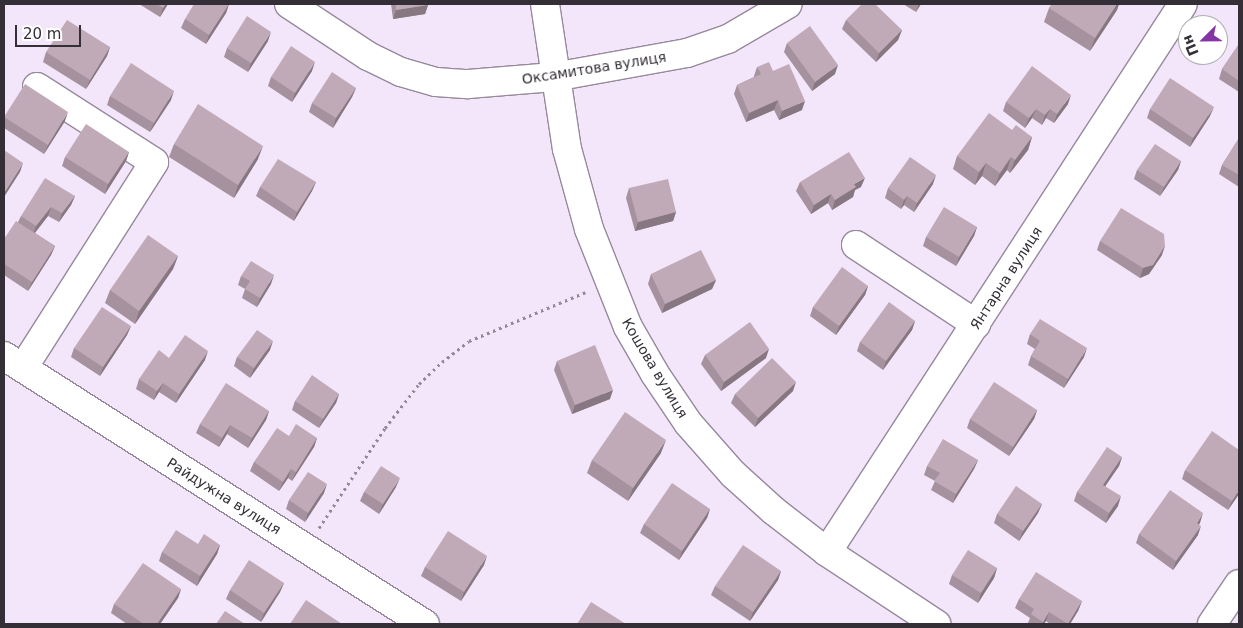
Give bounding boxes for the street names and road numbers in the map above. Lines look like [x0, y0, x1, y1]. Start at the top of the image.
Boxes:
street label: Оксамитова вулиця [521, 48, 667, 88]
street label: Янтарна вулиця [966, 223, 1046, 333]
street label: Кошова вулиця [619, 315, 691, 421]
street label: Райдужна вулиця [164, 454, 284, 538]

